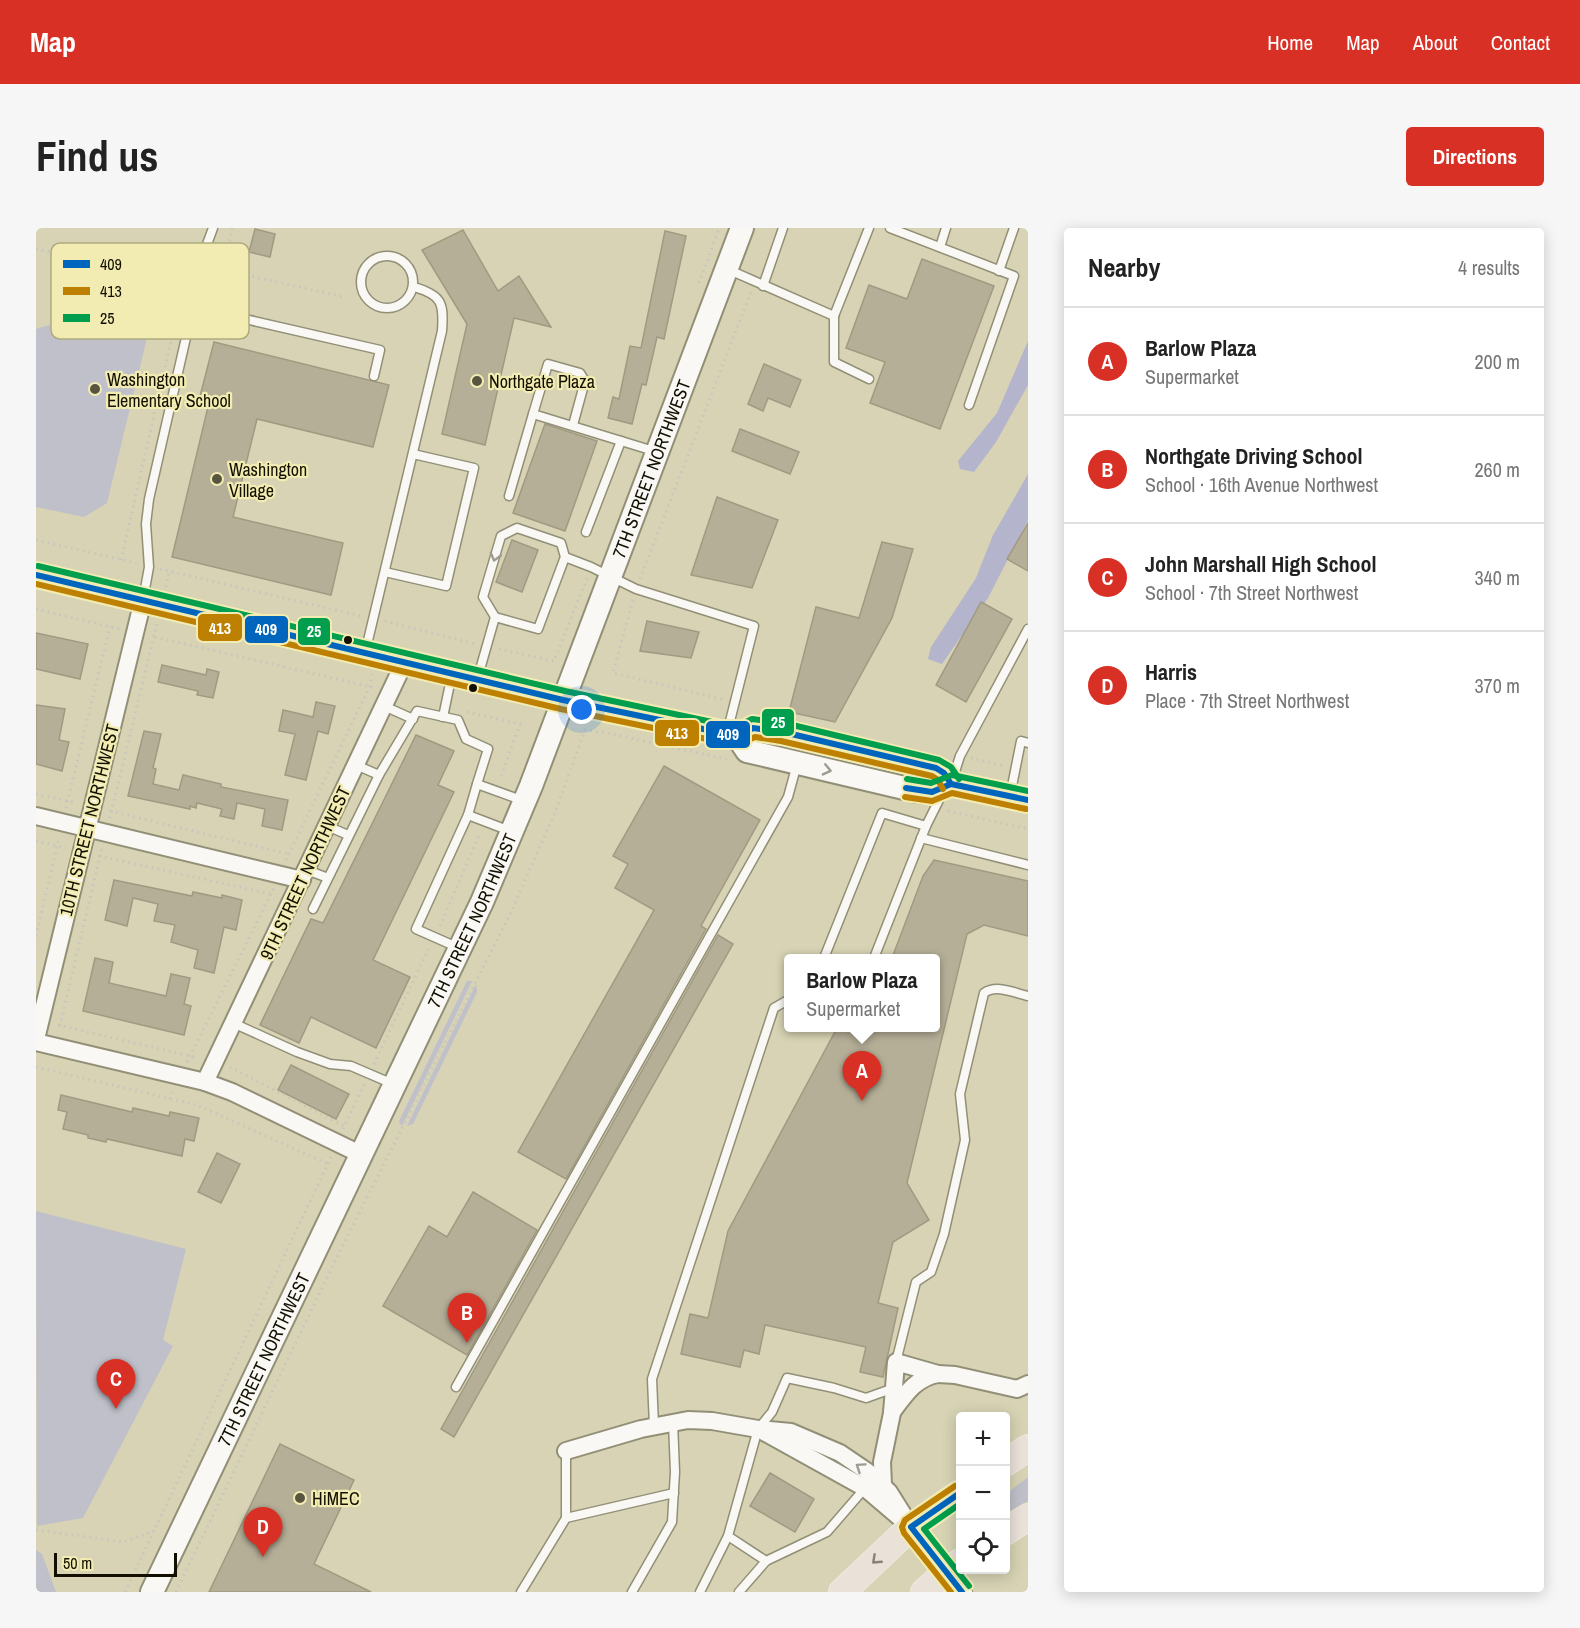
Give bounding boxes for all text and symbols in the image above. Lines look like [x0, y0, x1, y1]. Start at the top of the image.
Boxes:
text: Map [30, 23, 76, 61]
text: Home [1267, 28, 1313, 57]
text: Map [1346, 28, 1380, 57]
text: About [1413, 28, 1458, 57]
text: Contact [1491, 28, 1550, 57]
button: Directions [1406, 127, 1544, 186]
text: Find us [36, 128, 158, 184]
legend [51, 243, 249, 339]
text: Nearby [1088, 250, 1160, 285]
text: 409 [100, 253, 122, 275]
text: 4 results [1458, 254, 1520, 281]
text: 413 [100, 280, 122, 302]
text: 25 [100, 307, 115, 329]
text: Barlow Plaza [1145, 333, 1256, 363]
text: A [1102, 348, 1113, 375]
text: 200 m [1474, 348, 1520, 375]
text: Supermarket [1145, 363, 1239, 390]
place label: Washington Elementary School [107, 367, 231, 413]
place label: Northgate Plaza [489, 369, 595, 394]
marker: Northgate Plaza [470, 374, 484, 388]
street label: 7TH STREET NORTHWEST [606, 376, 696, 562]
marker: Washington Elementary School [88, 382, 102, 396]
text: Northgate Driving School [1145, 441, 1363, 471]
text: B [1102, 456, 1113, 483]
text: 260 m [1474, 456, 1520, 483]
place label: Washington Village [229, 457, 307, 503]
text: School · 16th Avenue Northwest [1145, 471, 1378, 498]
marker: Washington Village [210, 472, 224, 486]
text: John Marshall High School [1145, 549, 1377, 579]
one-way arrow [490, 551, 502, 562]
text: C [1102, 564, 1113, 591]
text: 340 m [1474, 564, 1520, 591]
text: School · 7th Street Northwest [1145, 579, 1358, 606]
line badge: 413 [197, 613, 243, 642]
line badge: 409 [244, 615, 289, 644]
text: 413 [209, 617, 231, 639]
line badge: 25 [297, 617, 331, 646]
text: 409 [255, 618, 277, 640]
text: 25 [307, 620, 321, 642]
unlabelled marker [342, 634, 354, 646]
text: Harris [1145, 657, 1197, 687]
text: D [1102, 672, 1113, 699]
text: 370 m [1474, 672, 1520, 699]
unlabelled marker [467, 682, 479, 694]
text: Place · 7th Street Northwest [1145, 687, 1349, 714]
your location [567, 695, 596, 724]
line badge: 25 [761, 708, 795, 737]
text: 25 [771, 711, 785, 733]
line badge: 413 [654, 719, 700, 747]
line badge: 409 [705, 720, 751, 749]
street label: 10TH STREET NORTHWEST [53, 721, 125, 919]
text: 413 [666, 722, 688, 744]
text: 409 [717, 723, 739, 745]
one-way arrow [821, 763, 831, 776]
street label: 9TH STREET NORTHWEST [254, 782, 356, 964]
street label: 7TH STREET NORTHWEST [421, 829, 522, 1011]
popup [784, 954, 940, 1032]
text: Barlow Plaza [806, 965, 918, 995]
text: Supermarket [806, 995, 900, 1022]
pin: A [842, 1052, 882, 1101]
street label: 7TH STREET NORTHWEST [211, 1269, 315, 1450]
pin: B [448, 1294, 486, 1343]
pin: C [96, 1360, 136, 1409]
map controls [956, 1412, 1010, 1574]
button: + [956, 1412, 1010, 1466]
one-way arrow [856, 1463, 867, 1474]
button: − [956, 1466, 1010, 1520]
place label: HiMEC [312, 1486, 360, 1511]
marker: HiMEC [293, 1491, 307, 1505]
pin: D [244, 1508, 282, 1557]
button: locate [956, 1520, 1010, 1574]
scale bar [54, 1550, 177, 1578]
text: 50 m [63, 1552, 92, 1574]
one-way arrow [873, 1552, 884, 1563]

